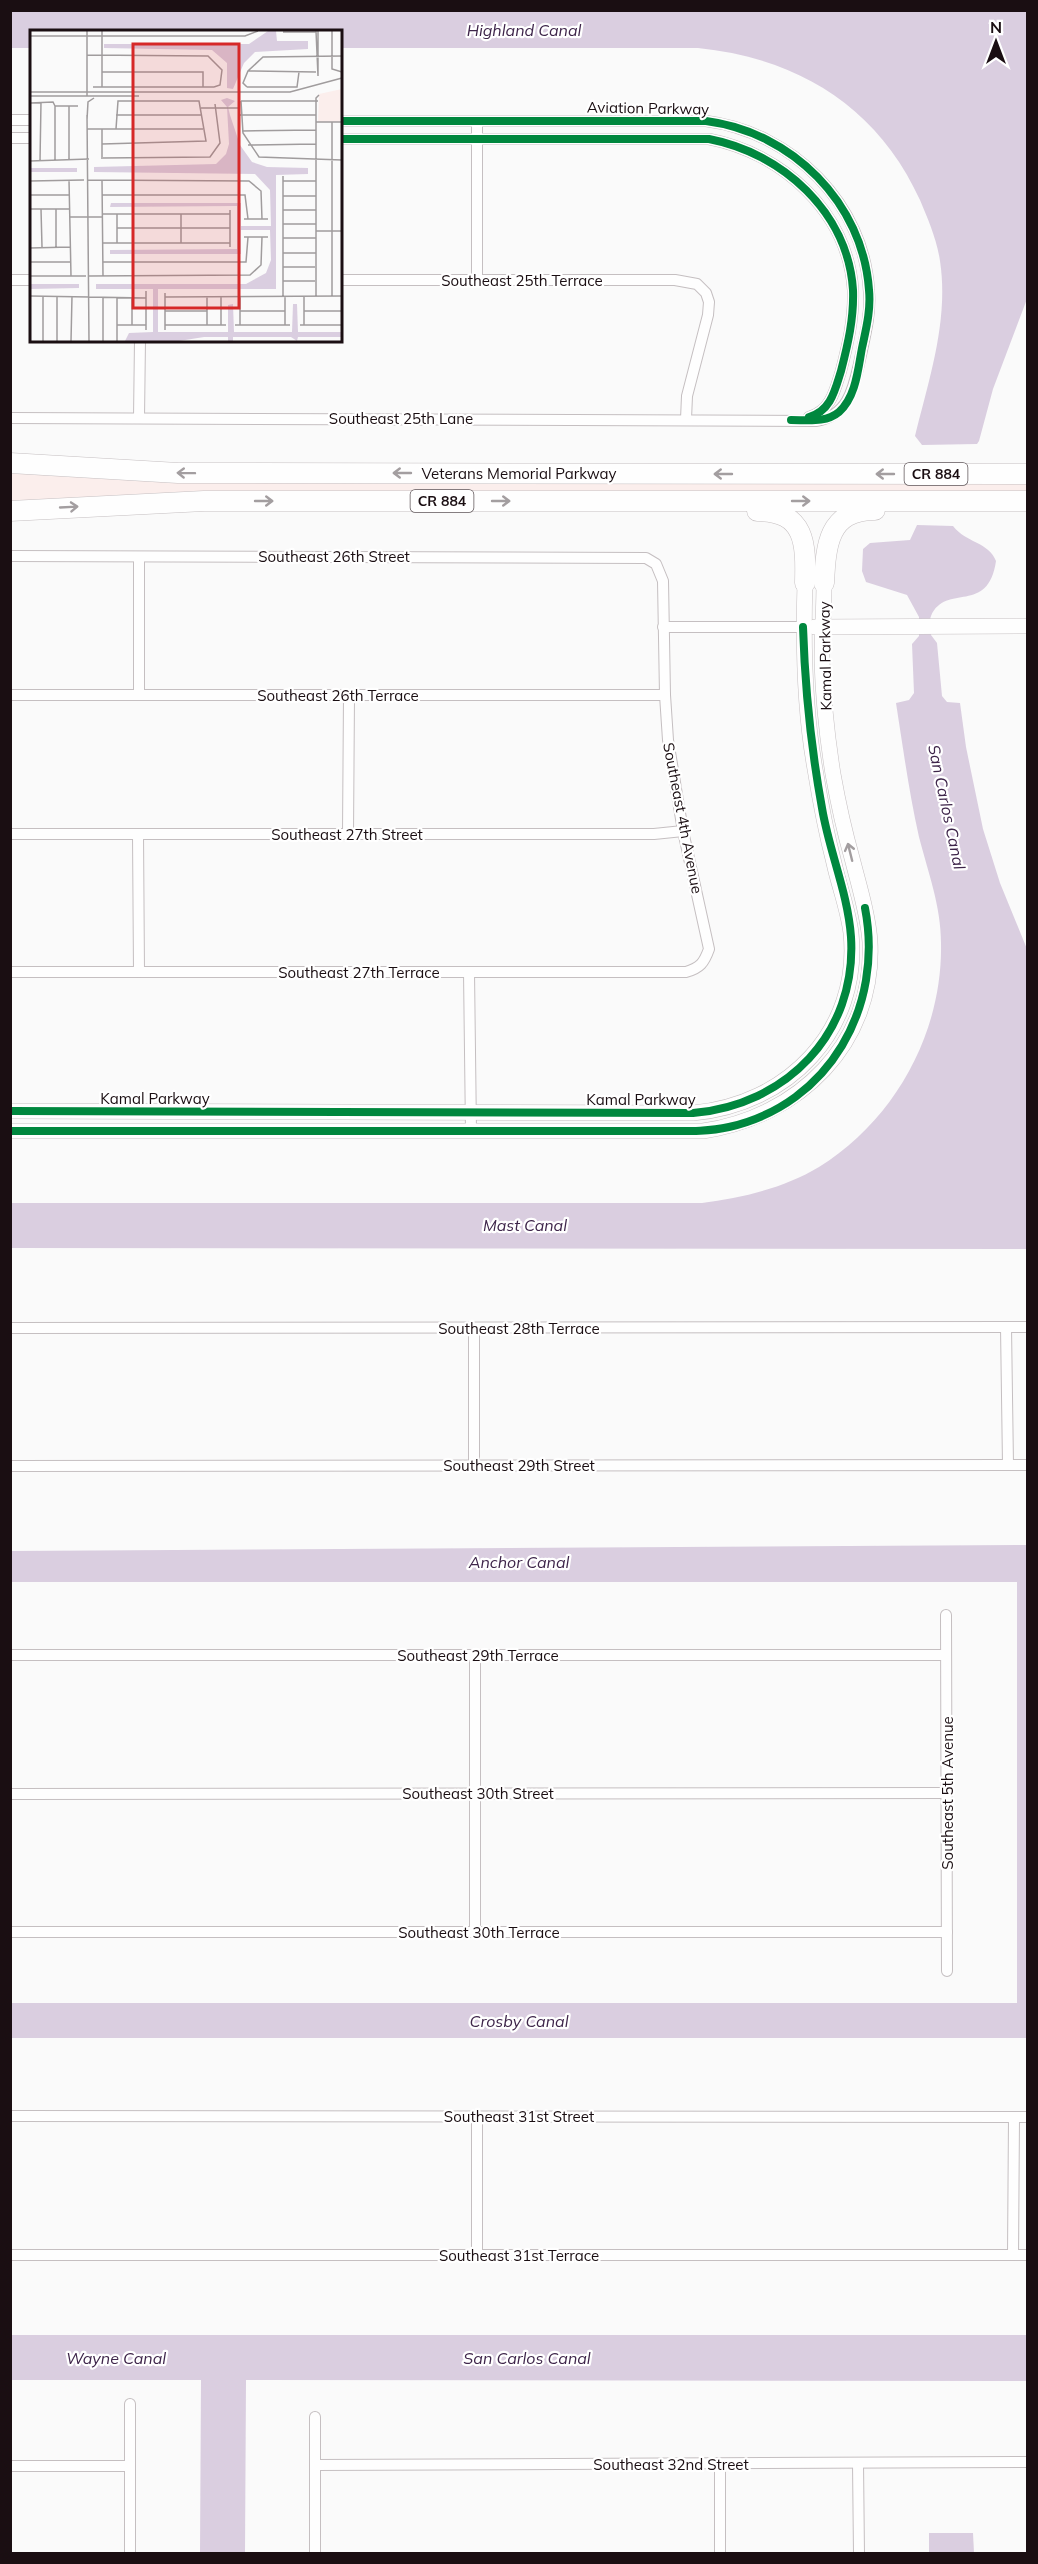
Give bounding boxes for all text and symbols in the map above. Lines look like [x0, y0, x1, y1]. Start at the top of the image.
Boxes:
north arrow [966, 12, 1026, 72]
text: N [990, 17, 1002, 37]
water label: Highland Canal [467, 20, 582, 40]
inset map [30, 30, 342, 342]
street label: Aviation Parkway [587, 97, 709, 119]
street label: Southeast 25th Terrace [441, 271, 603, 290]
street label: Southeast 25th Lane [329, 409, 473, 428]
road number: CR 884 [904, 463, 968, 485]
street label: Veterans Memorial Parkway [422, 464, 617, 483]
one-way arrow [176, 467, 196, 478]
one-way arrow [392, 467, 412, 479]
one-way arrow [713, 468, 733, 480]
one-way arrow [876, 468, 896, 480]
road number: CR 884 [410, 490, 474, 512]
one-way arrow [253, 495, 273, 507]
one-way arrow [490, 495, 510, 507]
one-way arrow [790, 495, 810, 507]
one-way arrow [58, 502, 78, 513]
street label: Southeast 26th Street [258, 547, 410, 566]
street label: Kamal Parkway [815, 601, 835, 711]
street label: Southeast 26th Terrace [257, 686, 419, 705]
street label: Southeast 4th Avenue [659, 741, 707, 895]
water label: San Carlos Canal [924, 743, 970, 872]
street label: Southeast 27th Street [271, 825, 423, 844]
one-way arrow [844, 842, 855, 861]
street label: Southeast 27th Terrace [278, 963, 440, 982]
street label: Kamal Parkway [100, 1089, 210, 1108]
street label: Kamal Parkway [586, 1090, 696, 1109]
water label: Mast Canal [483, 1215, 567, 1235]
street label: Southeast 28th Terrace [438, 1319, 600, 1338]
street label: Southeast 29th Street [443, 1456, 595, 1475]
water label: Anchor Canal [468, 1552, 569, 1572]
street label: Southeast 29th Terrace [397, 1646, 559, 1665]
street label: Southeast 5th Avenue [938, 1716, 957, 1870]
street label: Southeast 30th Street [402, 1784, 554, 1803]
street label: Southeast 30th Terrace [398, 1923, 560, 1942]
water label: Crosby Canal [470, 2011, 569, 2031]
street label: Southeast 31st Street [444, 2107, 594, 2126]
street label: Southeast 31st Terrace [439, 2246, 599, 2265]
water label: Wayne Canal [66, 2348, 166, 2368]
water label: San Carlos Canal [463, 2348, 591, 2368]
street label: Southeast 32nd Street [593, 2455, 749, 2474]

